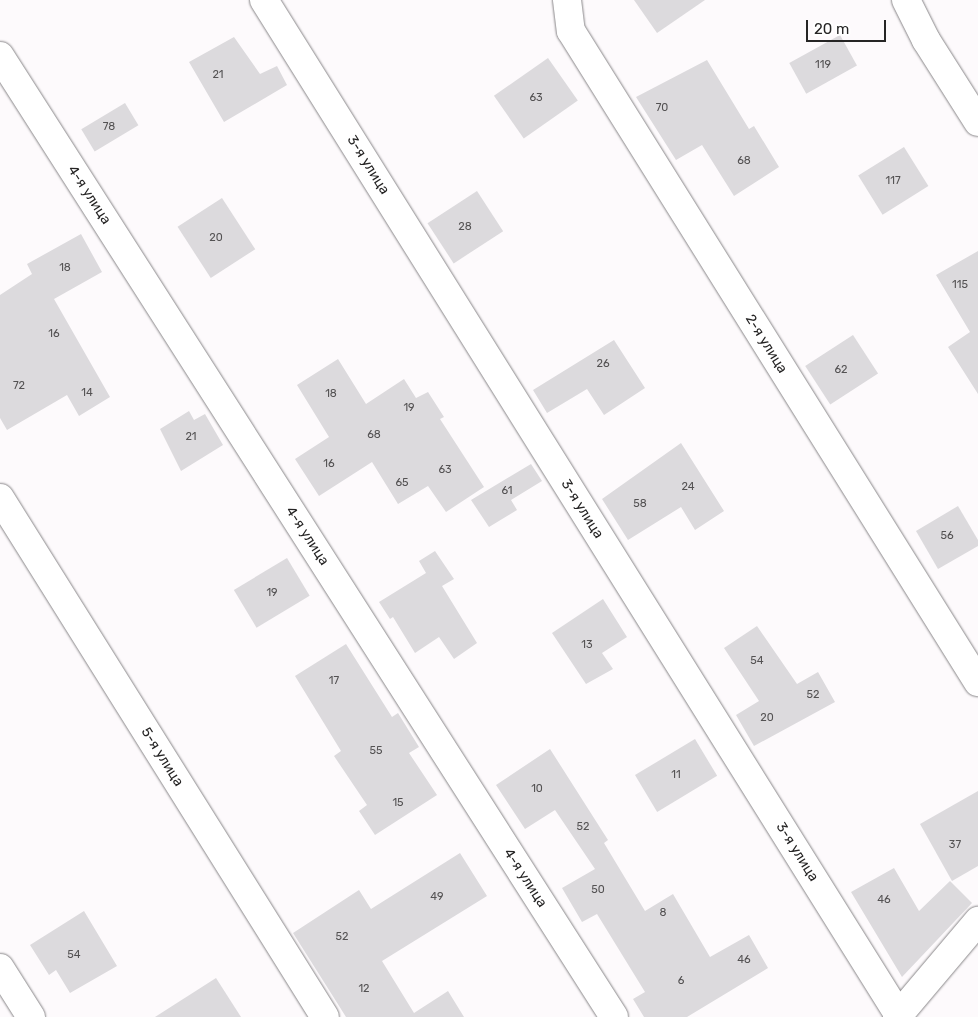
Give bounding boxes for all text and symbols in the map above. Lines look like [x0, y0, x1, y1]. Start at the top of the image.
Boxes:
scale bar [808, 10, 888, 42]
text: 20 m [814, 20, 849, 38]
house number: 119 [815, 58, 831, 72]
house number: 21 [212, 68, 224, 82]
house number: 63 [529, 91, 543, 105]
house number: 70 [656, 101, 668, 115]
house number: 78 [103, 120, 115, 134]
street label: 3-я улица [343, 132, 393, 198]
house number: 68 [737, 154, 751, 168]
street label: 4-я улица [64, 162, 114, 228]
house number: 117 [885, 174, 901, 188]
house number: 28 [458, 220, 472, 234]
house number: 20 [209, 231, 223, 245]
house number: 18 [59, 261, 71, 275]
house number: 115 [952, 278, 968, 292]
street label: 2-я улица [741, 312, 791, 376]
house number: 16 [48, 327, 60, 341]
house number: 26 [596, 357, 610, 371]
house number: 62 [834, 363, 848, 377]
house number: 72 [13, 379, 25, 393]
house number: 14 [81, 386, 93, 400]
house number: 18 [325, 387, 337, 401]
house number: 19 [403, 401, 415, 415]
house number: 68 [367, 428, 381, 442]
house number: 21 [185, 430, 197, 444]
house number: 16 [323, 457, 335, 471]
house number: 63 [438, 463, 452, 477]
house number: 65 [395, 476, 409, 490]
street label: 3-я улица [557, 476, 607, 542]
house number: 24 [681, 480, 695, 494]
house number: 61 [501, 484, 513, 498]
house number: 58 [633, 497, 647, 511]
street label: 4-я улица [282, 503, 332, 569]
house number: 56 [940, 529, 954, 543]
house number: 19 [266, 586, 278, 600]
house number: 13 [581, 638, 593, 652]
house number: 54 [750, 654, 764, 668]
house number: 17 [329, 674, 339, 688]
house number: 52 [807, 688, 819, 702]
house number: 20 [760, 711, 774, 725]
street label: 5-я улица [137, 724, 187, 790]
house number: 55 [369, 744, 383, 758]
house number: 11 [671, 768, 681, 782]
house number: 10 [531, 782, 543, 796]
house number: 15 [392, 796, 404, 810]
street label: 3-я улица [772, 819, 822, 885]
house number: 52 [577, 820, 589, 834]
house number: 37 [949, 838, 961, 852]
street label: 4-я улица [500, 845, 550, 911]
house number: 50 [591, 883, 605, 897]
house number: 49 [430, 890, 444, 904]
house number: 46 [877, 893, 891, 907]
house number: 8 [660, 906, 666, 920]
house number: 52 [336, 930, 348, 944]
house number: 54 [67, 948, 81, 962]
house number: 46 [737, 953, 751, 967]
house number: 6 [678, 974, 684, 988]
house number: 12 [358, 982, 370, 996]

